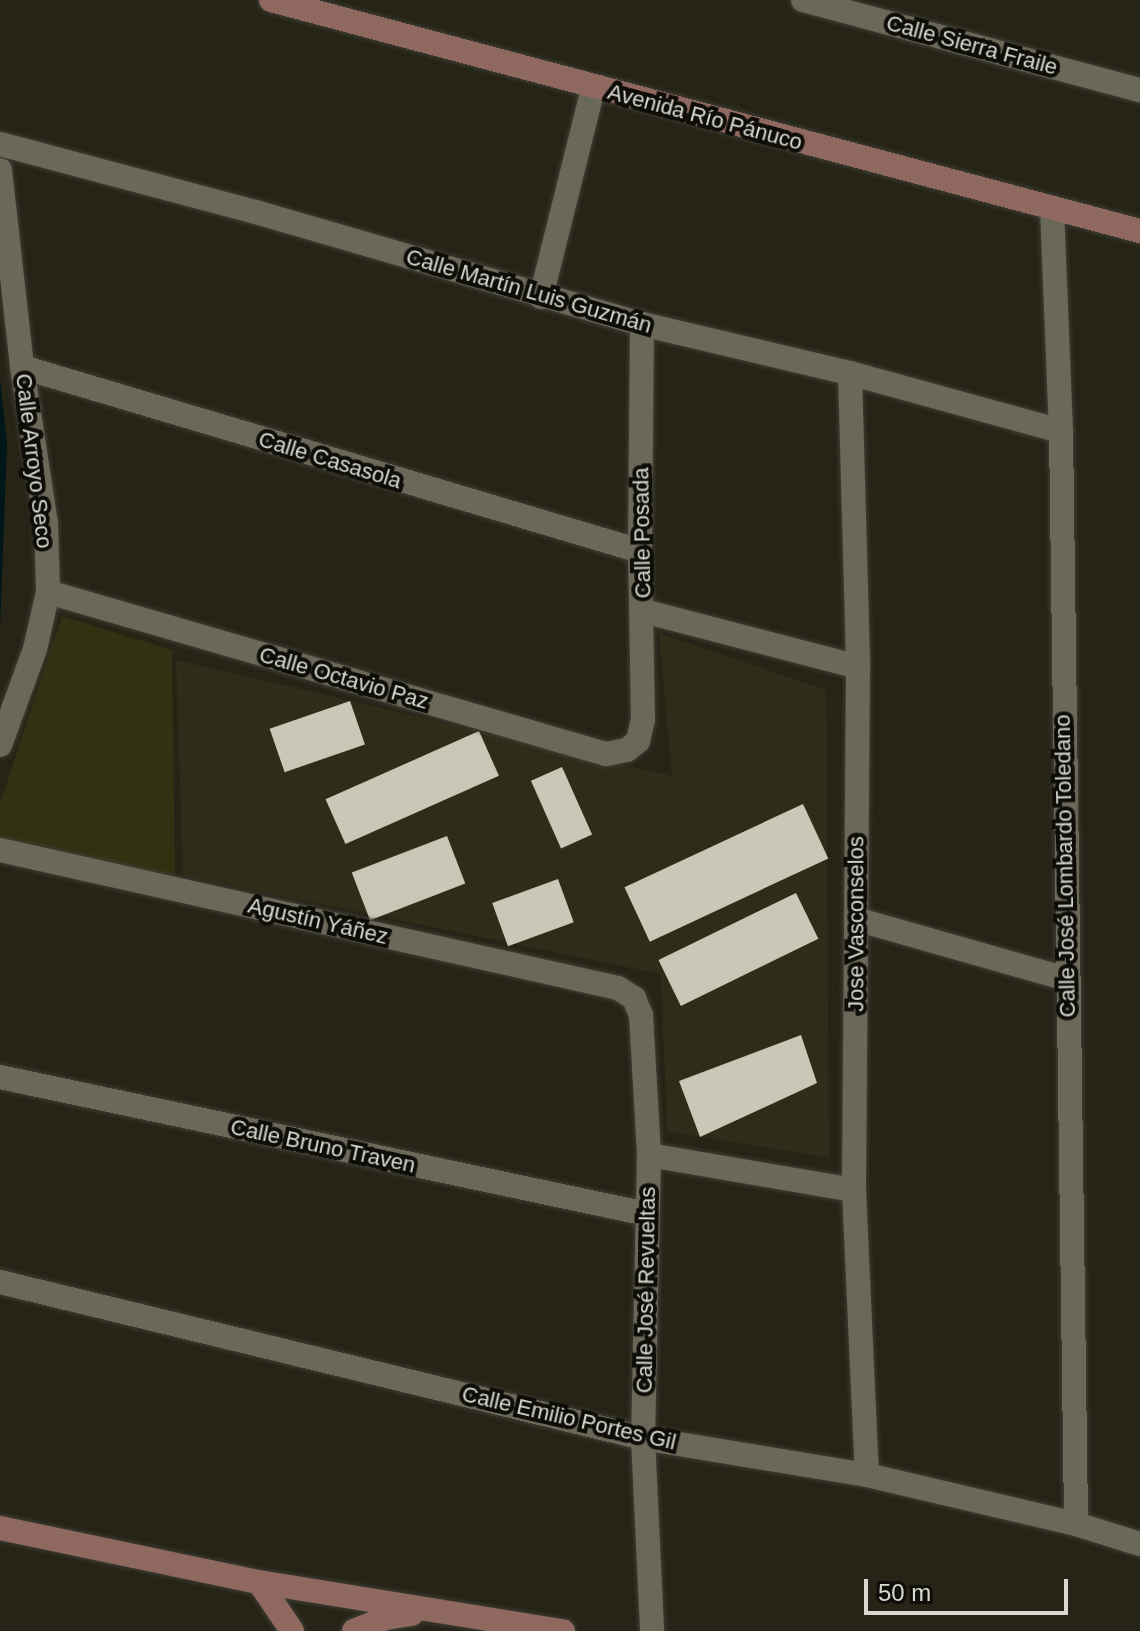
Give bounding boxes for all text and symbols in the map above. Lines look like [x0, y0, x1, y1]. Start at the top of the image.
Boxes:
street label: Calle Sierra Fraile [884, 9, 1060, 81]
street label: Avenida Río Pánuco [605, 78, 805, 156]
street label: Calle Martín Luis Guzmán [403, 243, 655, 339]
street label: Calle Arroyo Seco [10, 371, 58, 551]
street label: Calle Casasola [255, 426, 405, 494]
street label: Calle Posada [628, 467, 656, 599]
street label: Calle Octavio Paz [256, 641, 432, 715]
street label: Calle José Lombardo Toledano [1049, 714, 1081, 1018]
street label: Jose Vasconselos [843, 836, 869, 1012]
street label: Agustín Yáñez [245, 892, 391, 950]
street label: Calle Bruno Traven [228, 1113, 418, 1179]
street label: Calle José Revueltas [631, 1186, 661, 1394]
street label: Calle Emilio Portes Gil [459, 1381, 679, 1455]
scale bar [868, 1563, 1072, 1613]
text: 50 m [878, 1579, 931, 1606]

